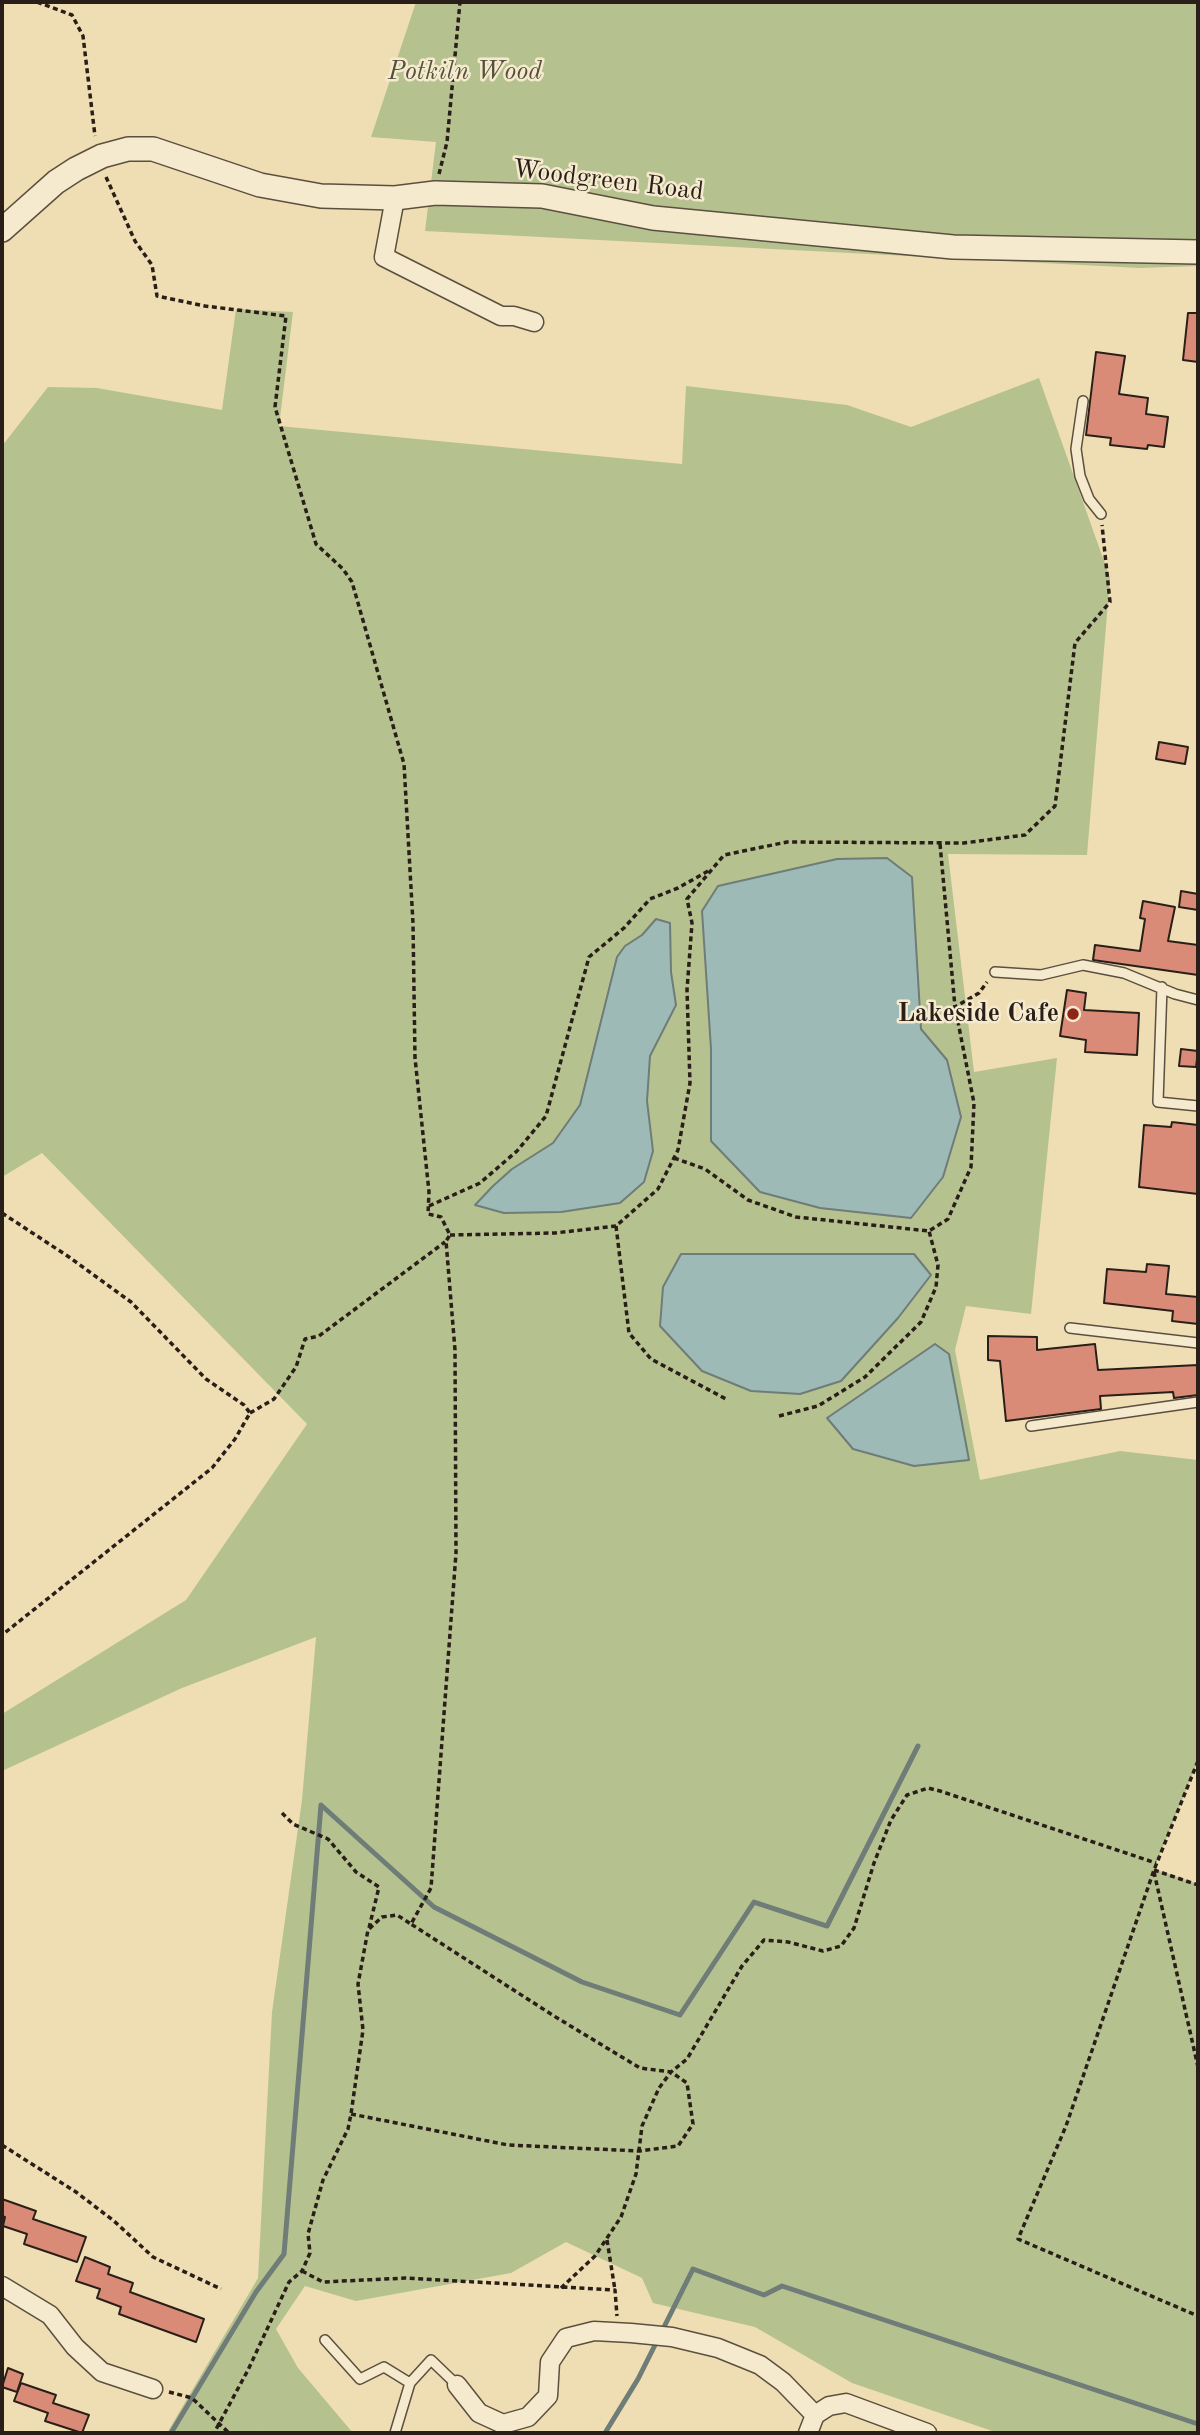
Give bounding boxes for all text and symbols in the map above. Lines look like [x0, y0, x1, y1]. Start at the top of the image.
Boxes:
park label: Potkiln Wood [388, 56, 542, 88]
street label: Woodgreen Road [511, 154, 705, 208]
place label: Lakeside Cafe [897, 998, 1059, 1030]
marker: Lakeside Cafe [1065, 1006, 1081, 1022]

